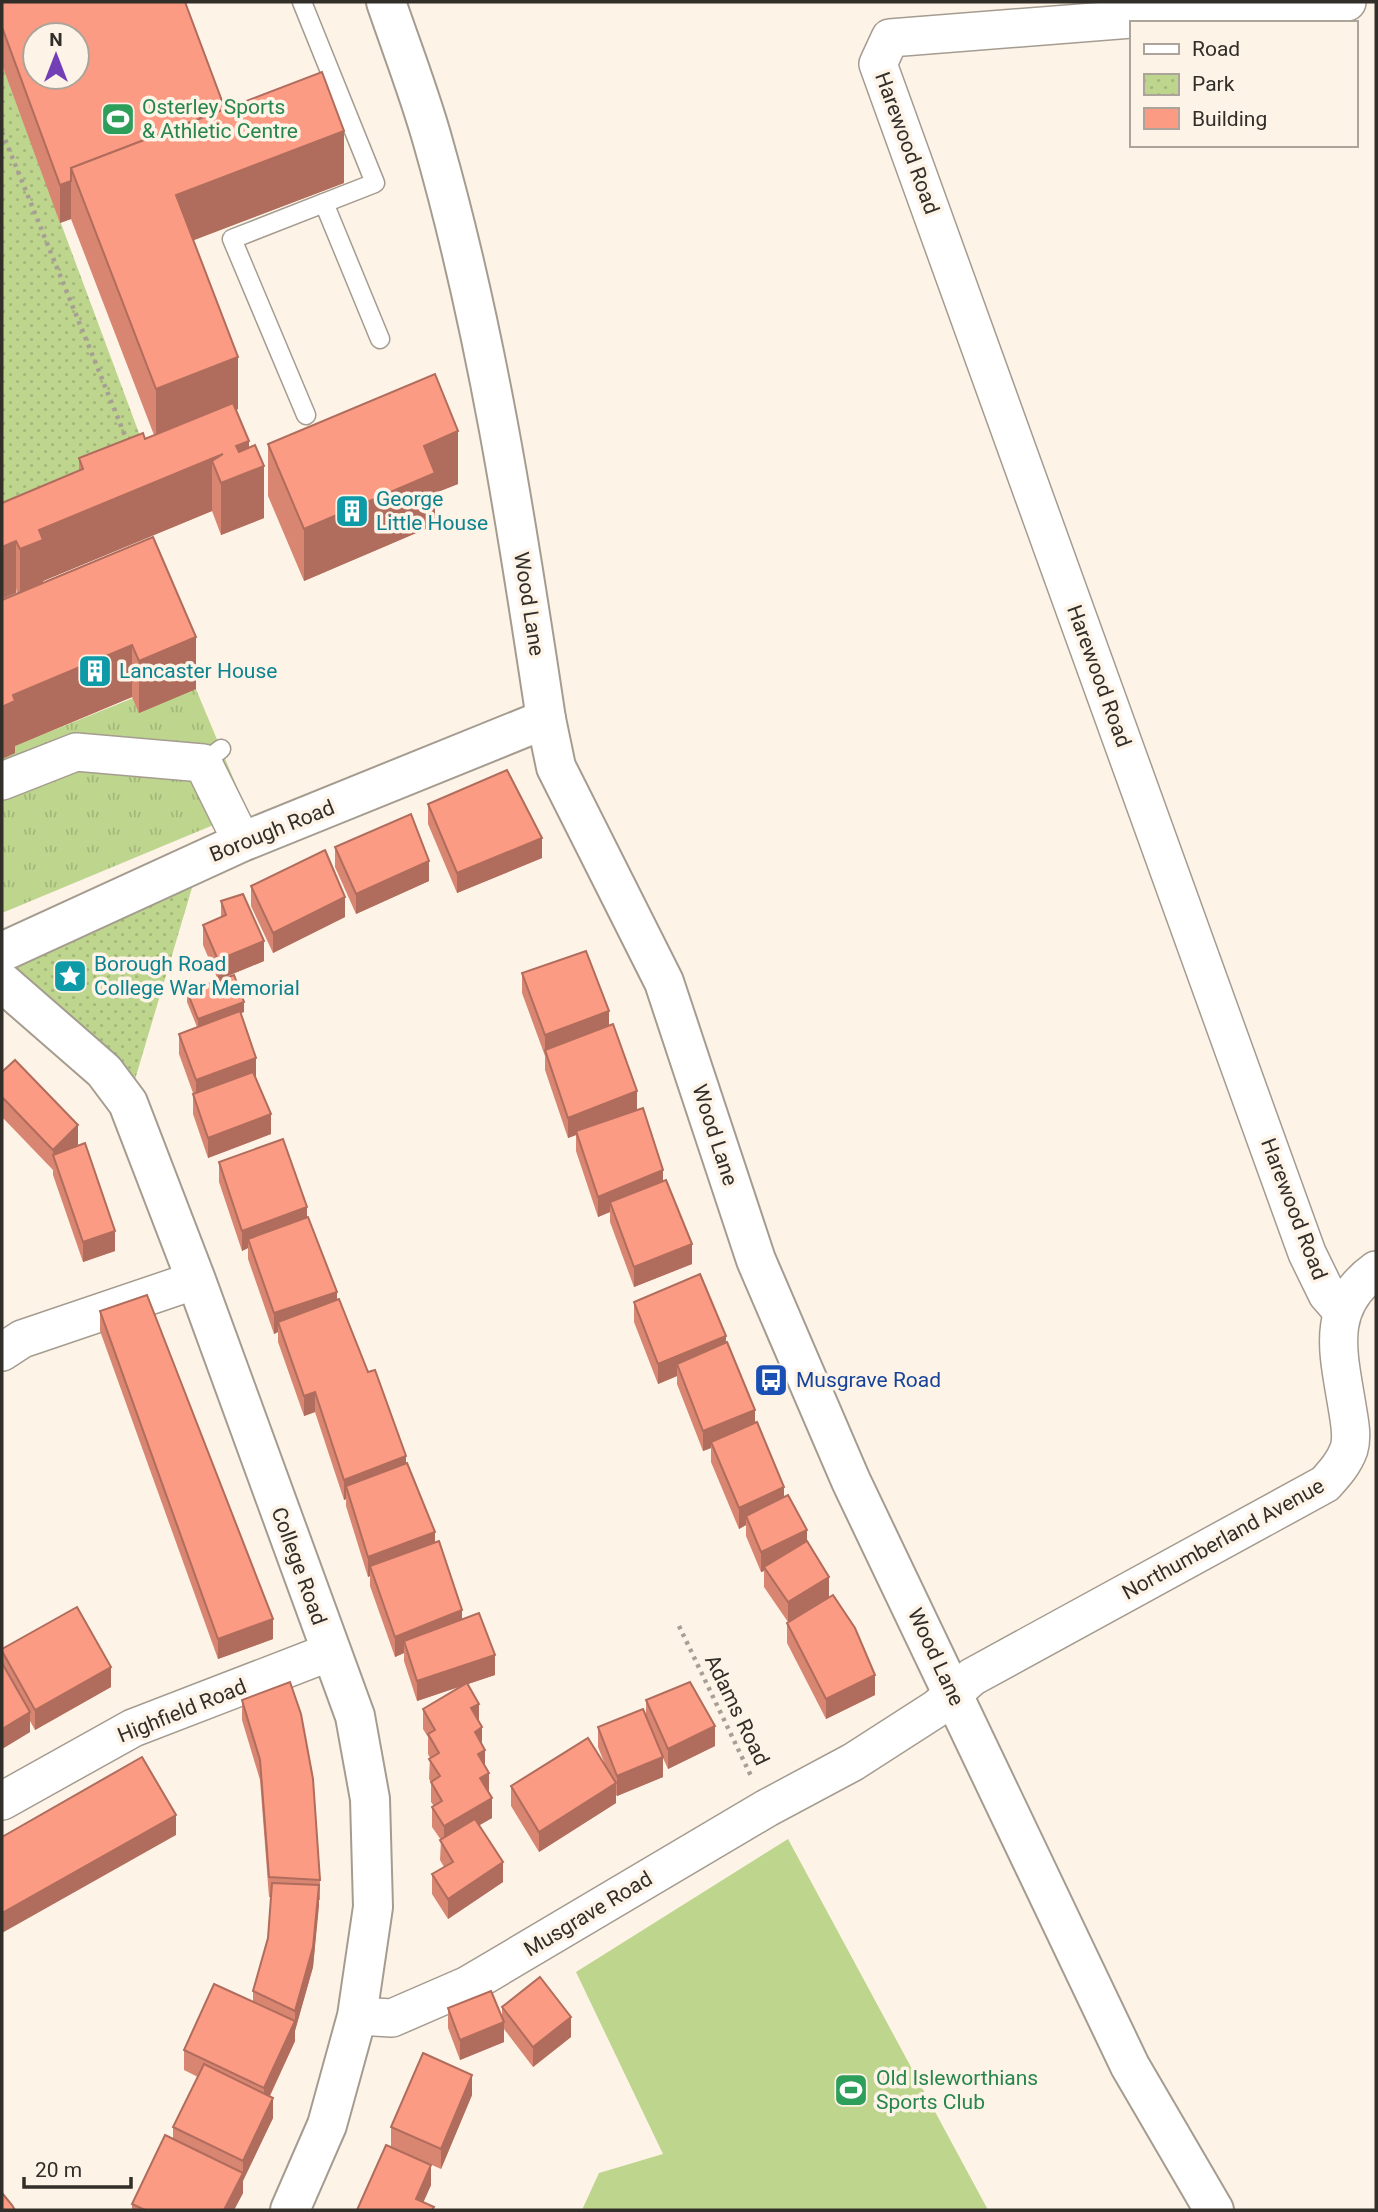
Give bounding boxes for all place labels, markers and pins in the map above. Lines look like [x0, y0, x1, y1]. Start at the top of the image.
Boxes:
place label: Osterley Sports & Athletic Centre [142, 95, 298, 143]
sports icon: Osterley Sports & Athletic Centre [99, 100, 137, 138]
place label: George Little House [376, 487, 488, 535]
building icon: George Little House [333, 492, 371, 530]
building icon: Lancaster House [76, 652, 114, 690]
place label: Lancaster House [119, 659, 277, 683]
place label: Borough Road College War Memorial [94, 952, 300, 1000]
place icon: Borough Road College War Memorial [51, 957, 89, 995]
bus stop icon: Musgrave Road [752, 1361, 790, 1399]
place label: Musgrave Road [796, 1368, 941, 1392]
place label: Old Isleworthians Sports Club [876, 2066, 1038, 2114]
sports icon: Old Isleworthians Sports Club [832, 2071, 870, 2109]

